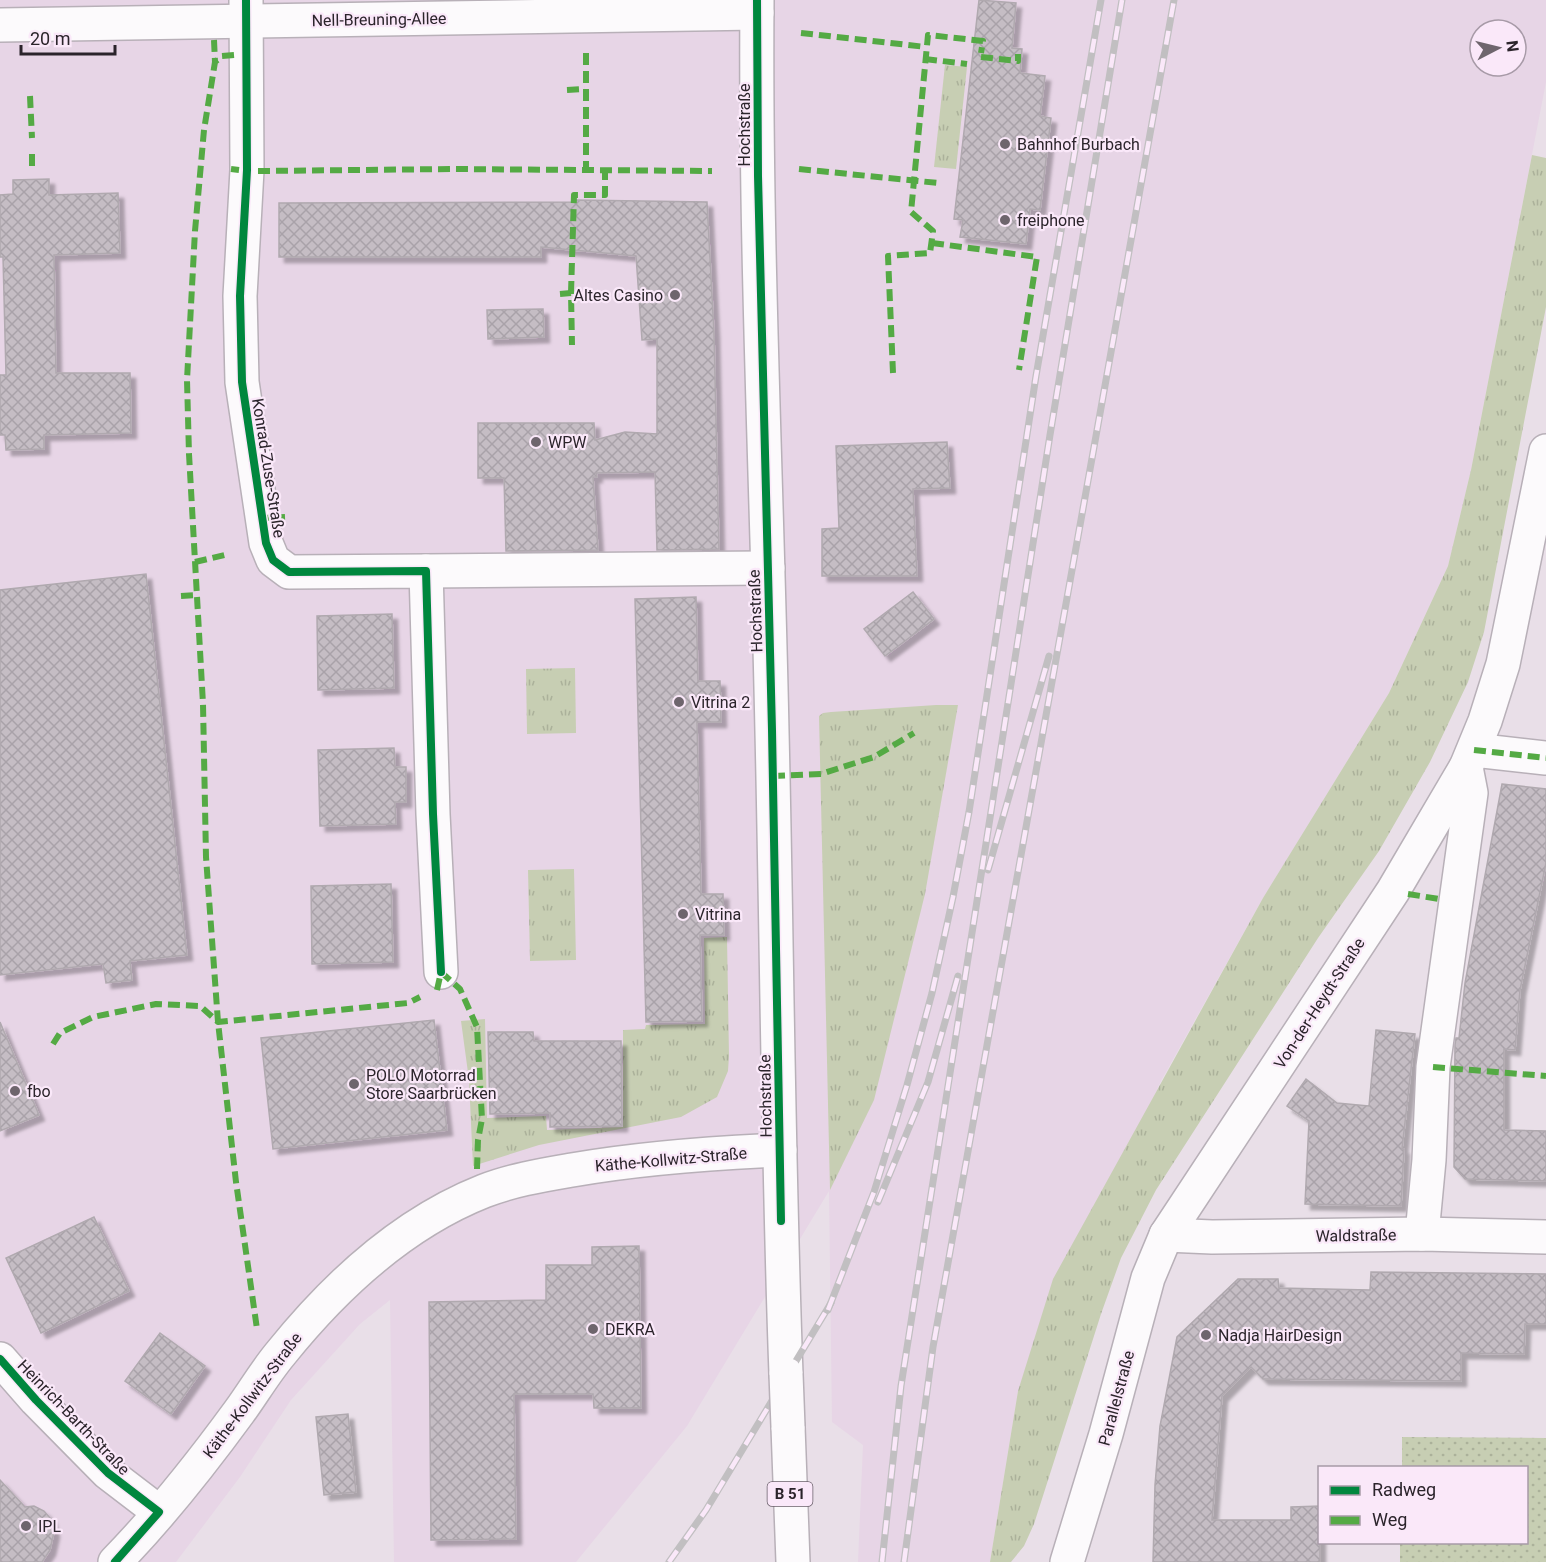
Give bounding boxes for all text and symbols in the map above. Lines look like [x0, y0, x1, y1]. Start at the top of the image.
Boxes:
street label: Nell-Breuning-Allee [311, 9, 447, 30]
scale bar [21, 18, 116, 56]
north arrow [1468, 18, 1528, 78]
text: 20 m [30, 28, 70, 49]
text: N [1502, 39, 1523, 53]
street label: Hochstraße [735, 83, 754, 167]
place label: Bahnhof Burbach [1017, 135, 1140, 154]
marker: Bahnhof Burbach [998, 137, 1012, 151]
place label: freiphone [1017, 211, 1084, 230]
marker: freiphone [998, 213, 1012, 227]
place label: Altes Casino [574, 286, 663, 305]
marker: Altes Casino [668, 288, 682, 302]
street label: Konrad-Zuse-Straße [248, 397, 289, 539]
place label: WPW [548, 433, 586, 452]
marker: WPW [529, 435, 543, 449]
street label: Hochstraße [745, 569, 766, 653]
place label: Vitrina 2 [691, 693, 750, 712]
marker: Vitrina 2 [672, 695, 686, 709]
place label: Vitrina [695, 905, 741, 924]
marker: Vitrina [676, 907, 690, 921]
street label: Von-der-Heydt-Straße [1270, 934, 1369, 1072]
street label: Hochstraße [755, 1054, 776, 1138]
place label: POLO Motorrad Store Saarbrücken [366, 1066, 497, 1103]
marker: POLO Motorrad Store Saarbrücken [347, 1077, 361, 1091]
place label: fbo [27, 1082, 51, 1101]
marker: fbo [8, 1084, 22, 1098]
street label: Käthe-Kollwitz-Straße [594, 1143, 748, 1176]
street label: Waldstraße [1315, 1225, 1397, 1246]
place label: DEKRA [605, 1320, 655, 1339]
marker: DEKRA [586, 1322, 600, 1336]
place label: Nadja HairDesign [1218, 1326, 1342, 1345]
marker: Nadja HairDesign [1199, 1328, 1213, 1342]
street label: Käthe-Kollwitz-Straße [199, 1329, 306, 1462]
street label: Parallelstraße [1095, 1348, 1138, 1448]
street label: Heinrich-Barth-Straße [14, 1356, 134, 1479]
legend [1318, 1466, 1528, 1544]
text: Radweg [1372, 1479, 1436, 1500]
road number: B 51 [768, 1482, 812, 1506]
text: Weg [1372, 1509, 1407, 1530]
place label: IPL [38, 1517, 61, 1536]
marker: IPL [19, 1519, 33, 1533]

